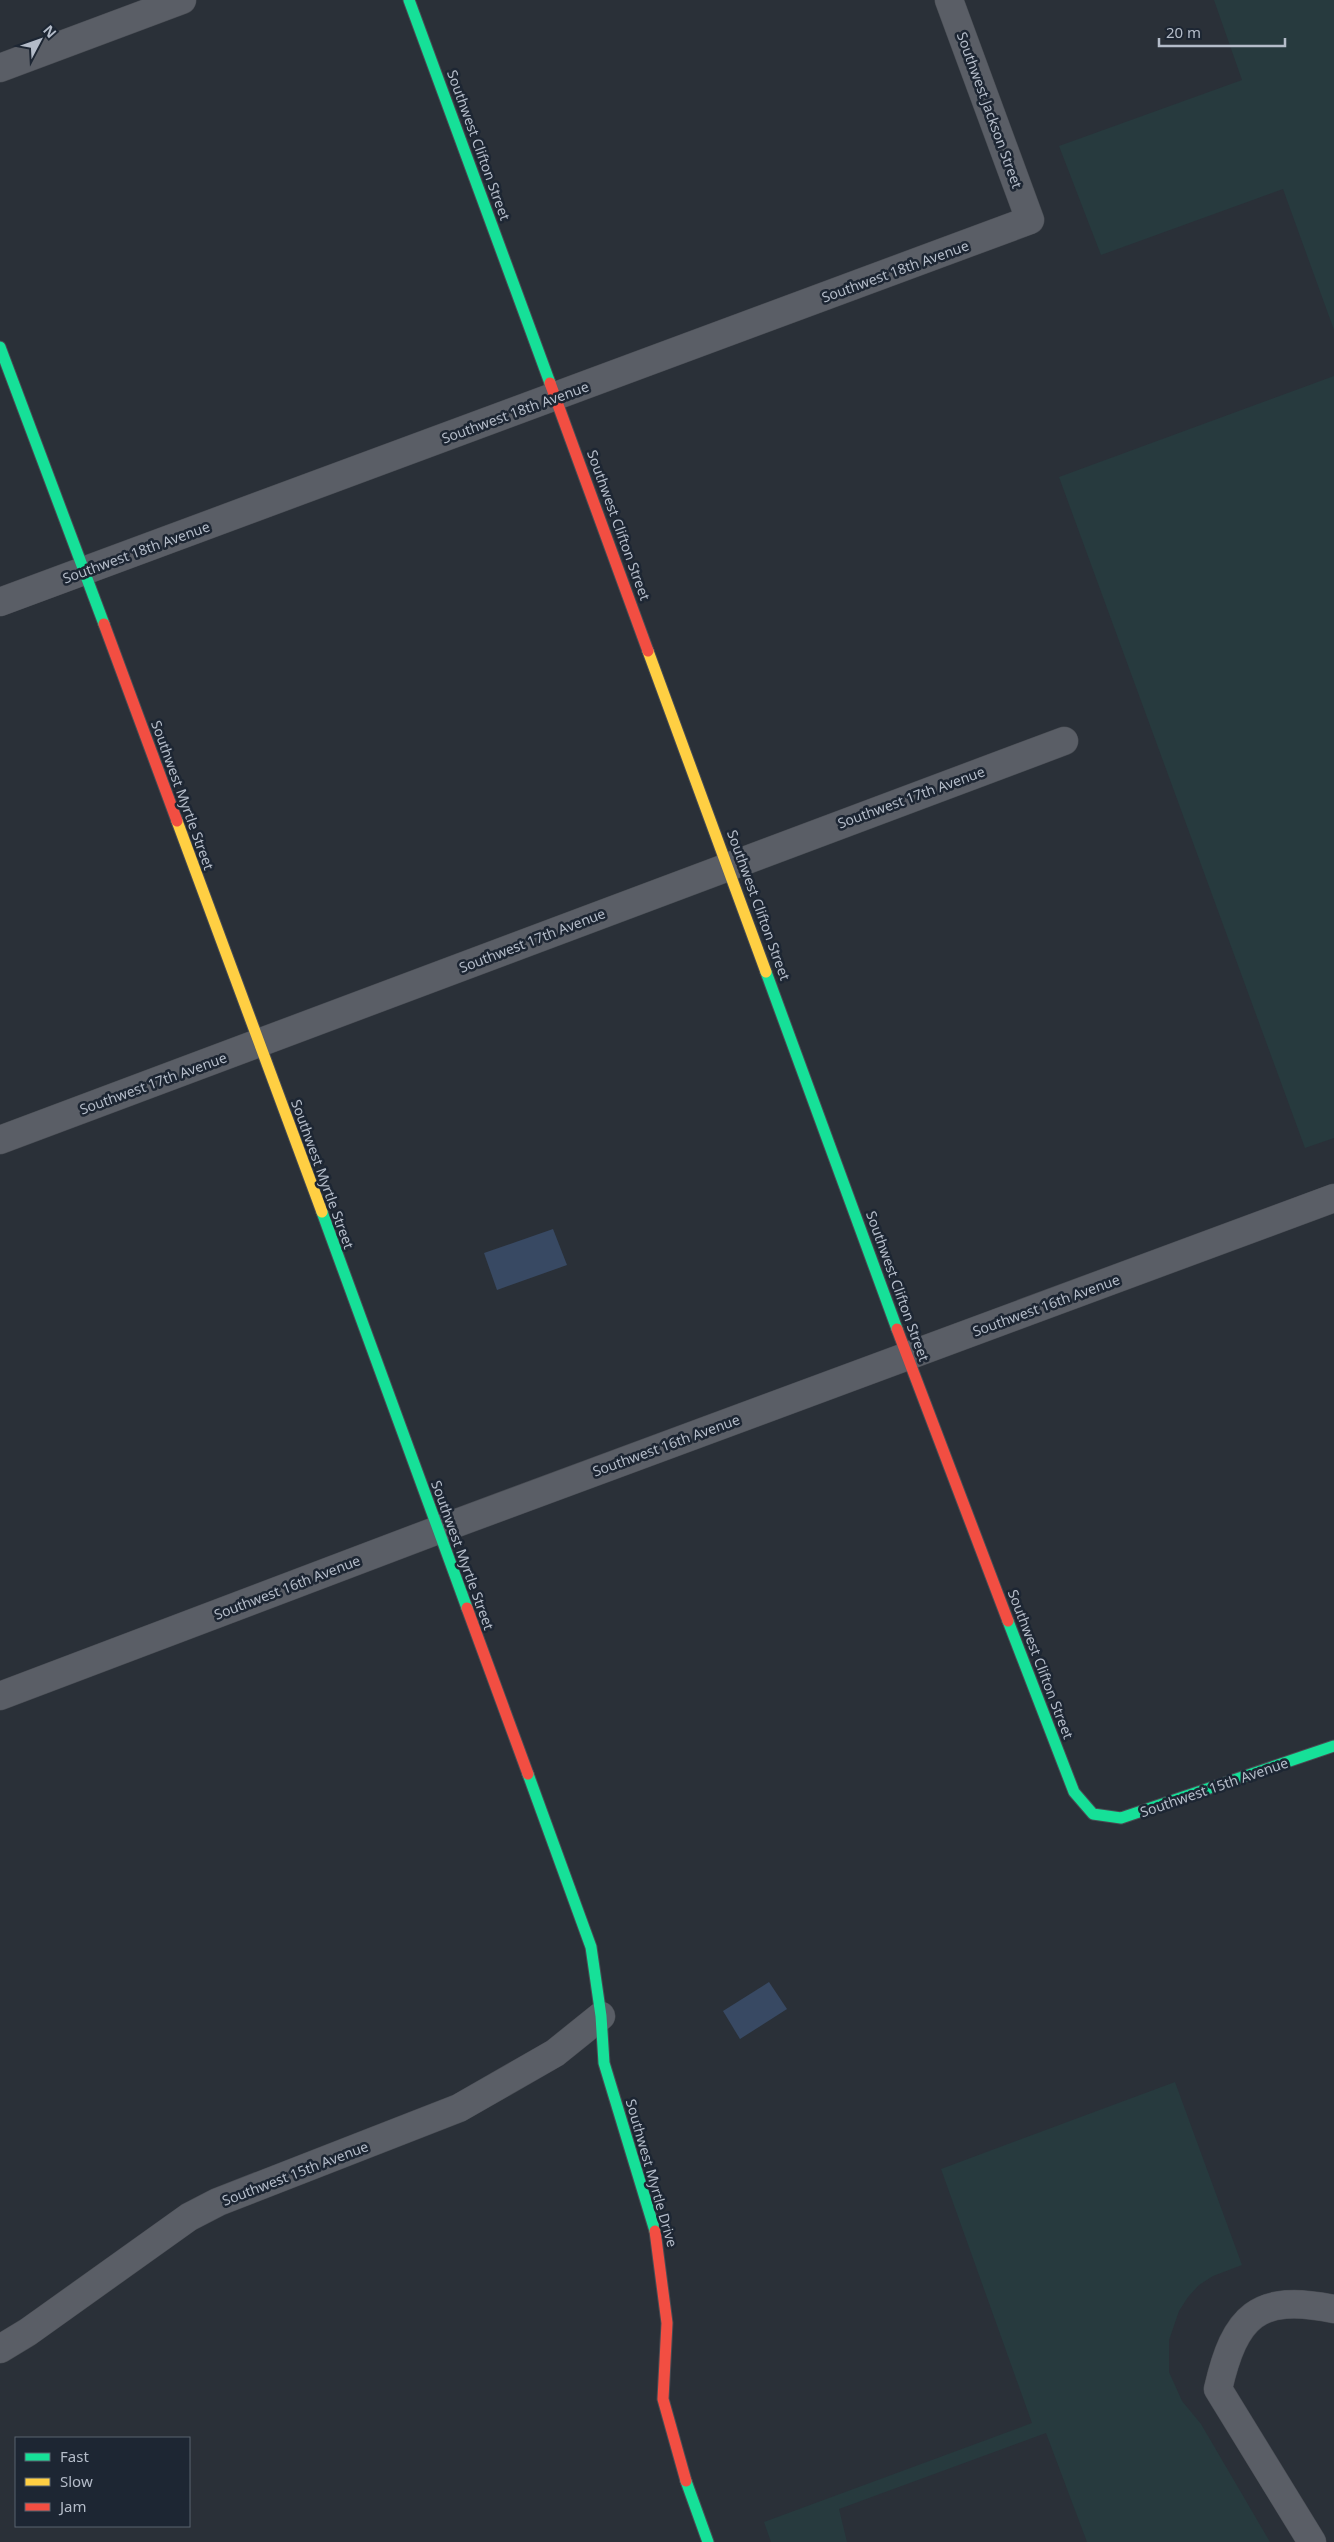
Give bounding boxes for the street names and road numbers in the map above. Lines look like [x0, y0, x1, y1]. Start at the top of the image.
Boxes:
street label: Southwest Jackson Street [953, 29, 1027, 191]
street label: Southwest Clifton Street [443, 67, 515, 223]
street label: Southwest 18th Avenue [819, 235, 971, 306]
street label: Southwest 18th Avenue [439, 376, 591, 447]
street label: Southwest Clifton Street [583, 447, 655, 603]
street label: Southwest 18th Avenue [60, 516, 212, 587]
street label: Southwest Myrtle Street [147, 718, 219, 872]
street label: Southwest 17th Avenue [835, 761, 987, 832]
street label: Southwest Clifton Street [723, 827, 795, 983]
street label: Southwest 17th Avenue [456, 903, 608, 977]
street label: Southwest 17th Avenue [77, 1047, 229, 1118]
street label: Southwest Myrtle Street [287, 1097, 359, 1251]
street label: Southwest Clifton Street [862, 1208, 934, 1364]
street label: Southwest 16th Avenue [970, 1269, 1122, 1340]
street label: Southwest 16th Avenue [590, 1409, 742, 1480]
street label: Southwest Myrtle Street [427, 1478, 499, 1632]
street label: Southwest 16th Avenue [211, 1550, 363, 1624]
street label: Southwest Clifton Street [1004, 1587, 1078, 1741]
street label: Southwest 15th Avenue [1137, 1753, 1291, 1821]
street label: Southwest Myrtle Drive [622, 2097, 682, 2249]
street label: Southwest 15th Avenue [219, 2136, 371, 2210]

